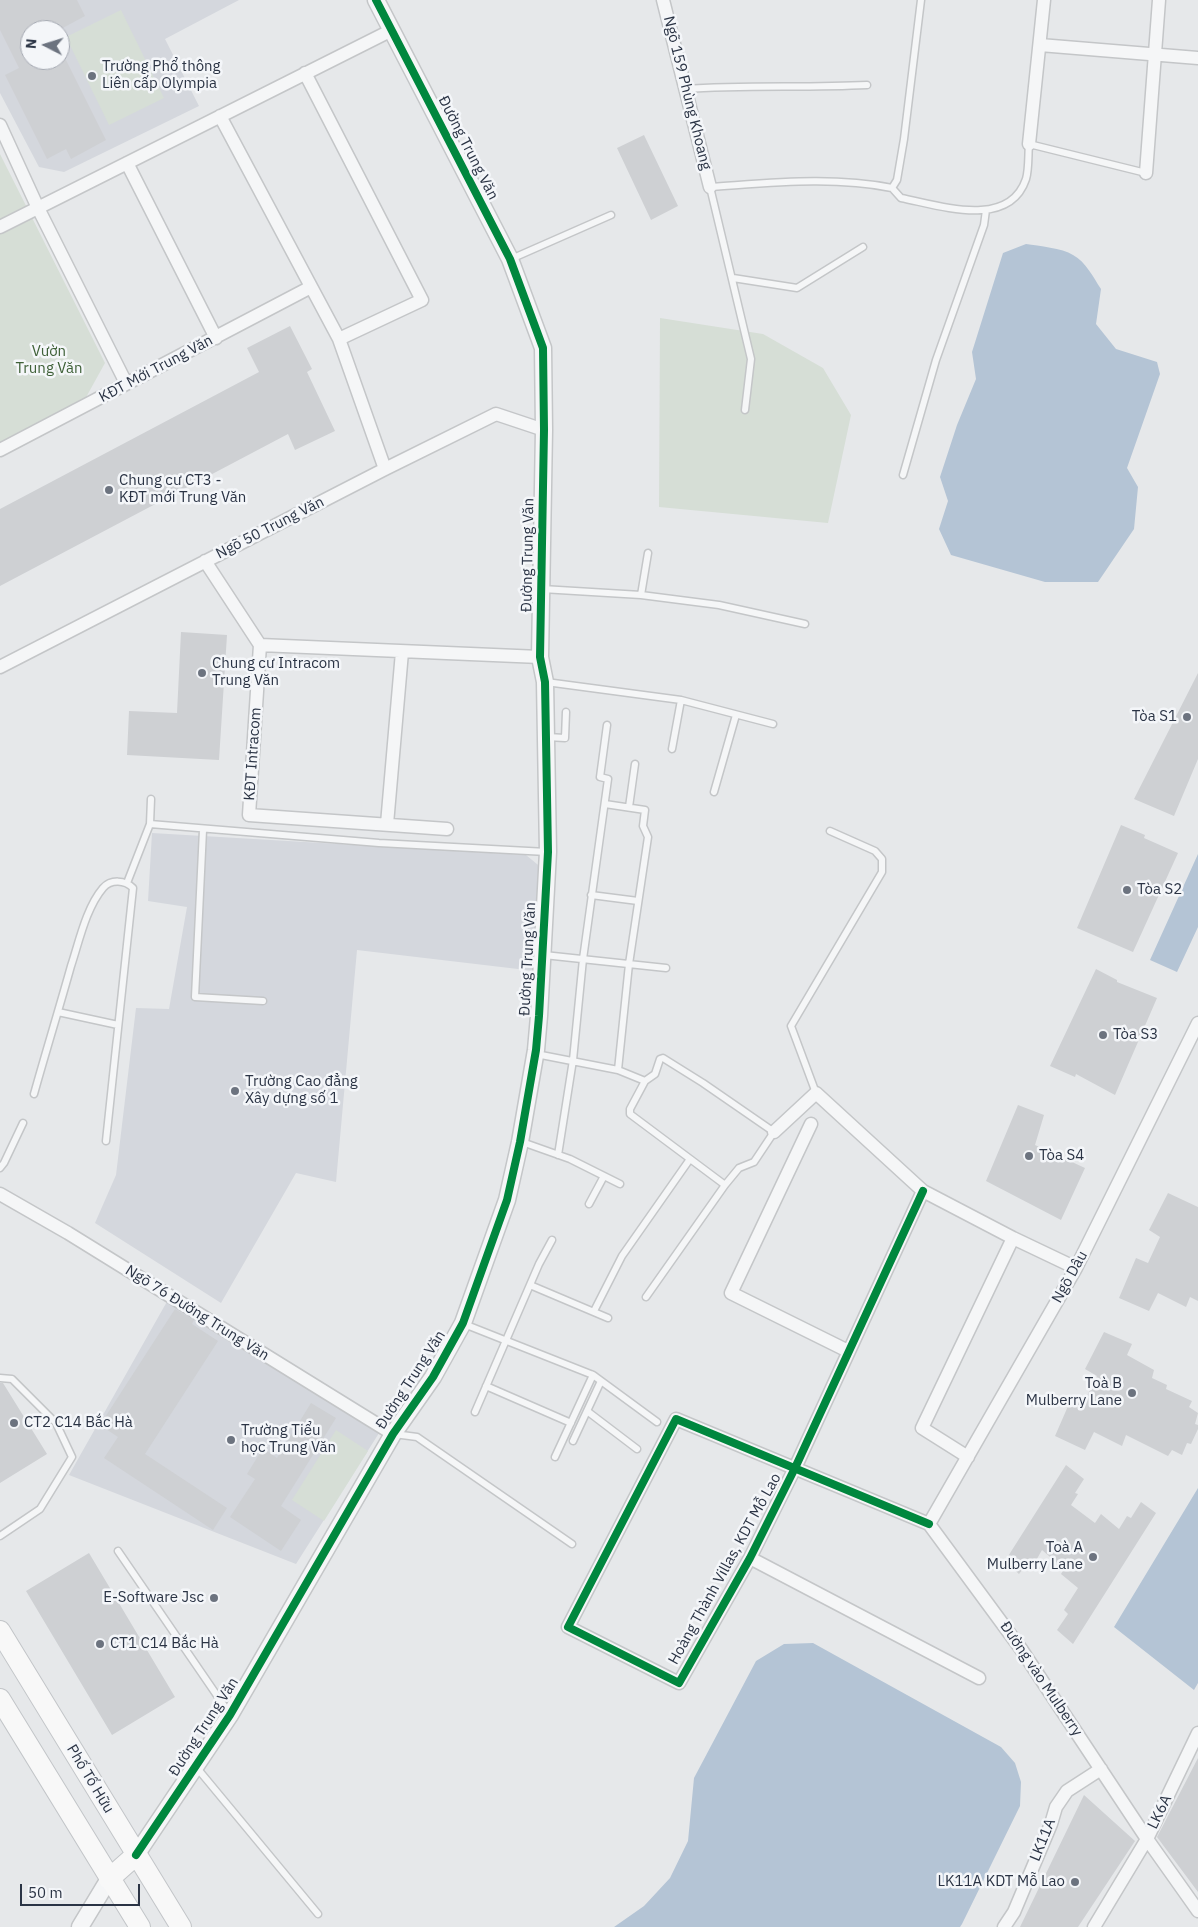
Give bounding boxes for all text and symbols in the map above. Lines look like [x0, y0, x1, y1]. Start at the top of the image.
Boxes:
street label: Ngõ 159 Phùng Khoang [659, 14, 715, 172]
north arrow [20, 20, 70, 70]
text: N [22, 38, 40, 50]
place label: Trường Phổ thông Liên cấp Olympia [102, 58, 220, 93]
marker: Trường Phổ thông Liên cấp Olympia [86, 70, 98, 82]
street label: Đường Trung Văn [434, 93, 502, 203]
street label: KĐT Mới Trung Văn [96, 331, 216, 407]
park label: Vườn Trung Văn [15, 343, 83, 378]
place label: Chung cư CT3 - KĐT mới Trung Văn [119, 472, 246, 507]
marker: Chung cư CT3 - KĐT mới Trung Văn [103, 484, 115, 496]
street label: Ngõ 50 Trung Văn [213, 493, 327, 563]
street label: Đường Trung Văn [518, 498, 538, 612]
place label: Chung cư Intracom Trung Văn [212, 655, 340, 690]
marker: Chung cư Intracom Trung Văn [196, 667, 208, 679]
street label: KĐT Intracom [241, 707, 265, 801]
place label: Tòa S1 [1132, 708, 1177, 726]
marker: Tòa S1 [1181, 711, 1193, 723]
place label: Tòa S2 [1137, 881, 1182, 899]
marker: Tòa S2 [1121, 884, 1133, 896]
street label: Đường Trung Văn [516, 902, 540, 1016]
place label: Tòa S3 [1113, 1026, 1158, 1044]
marker: Tòa S3 [1097, 1029, 1109, 1041]
place label: Trường Cao đẳng Xây dựng số 1 [245, 1073, 358, 1108]
marker: Trường Cao đẳng Xây dựng số 1 [229, 1085, 241, 1097]
place label: Tòa S4 [1039, 1147, 1084, 1165]
marker: Tòa S4 [1023, 1150, 1035, 1162]
street label: Ngõ Dâu [1048, 1248, 1092, 1306]
street label: Ngõ 76 Đường Trung Văn [122, 1261, 272, 1365]
street label: Đường Trung Văn [372, 1327, 450, 1433]
place label: Toà B Mulberry Lane [1026, 1375, 1122, 1410]
marker: Toà B Mulberry Lane [1126, 1387, 1138, 1399]
place label: CT2 C14 Bắc Hà [24, 1414, 133, 1432]
marker: CT2 C14 Bắc Hà [8, 1417, 20, 1429]
place label: Trường Tiểu học Trung Văn [241, 1422, 336, 1457]
marker: Trường Tiểu học Trung Văn [225, 1434, 237, 1446]
street label: Hoàng Thành Villas, KDT Mỗ Lao [665, 1470, 785, 1668]
place label: Toà A Mulberry Lane [987, 1539, 1083, 1574]
marker: Toà A Mulberry Lane [1087, 1551, 1099, 1563]
place label: E-Software Jsc [103, 1589, 204, 1607]
marker: E-Software Jsc [208, 1592, 220, 1604]
street label: Đường vào Mulberry [996, 1618, 1086, 1740]
place label: CT1 C14 Bắc Hà [110, 1635, 219, 1653]
marker: CT1 C14 Bắc Hà [94, 1638, 106, 1650]
street label: Đường Trung Văn [165, 1674, 243, 1780]
street label: Phố Tố Hữu [63, 1741, 117, 1817]
street label: LK6A [1144, 1792, 1176, 1832]
street label: LK11A [1026, 1816, 1060, 1864]
place label: LK11A KDT Mỗ Lao [938, 1873, 1065, 1891]
scale bar [22, 1874, 142, 1906]
marker: LK11A KDT Mỗ Lao [1069, 1876, 1081, 1888]
text: 50 m [28, 1883, 63, 1902]

